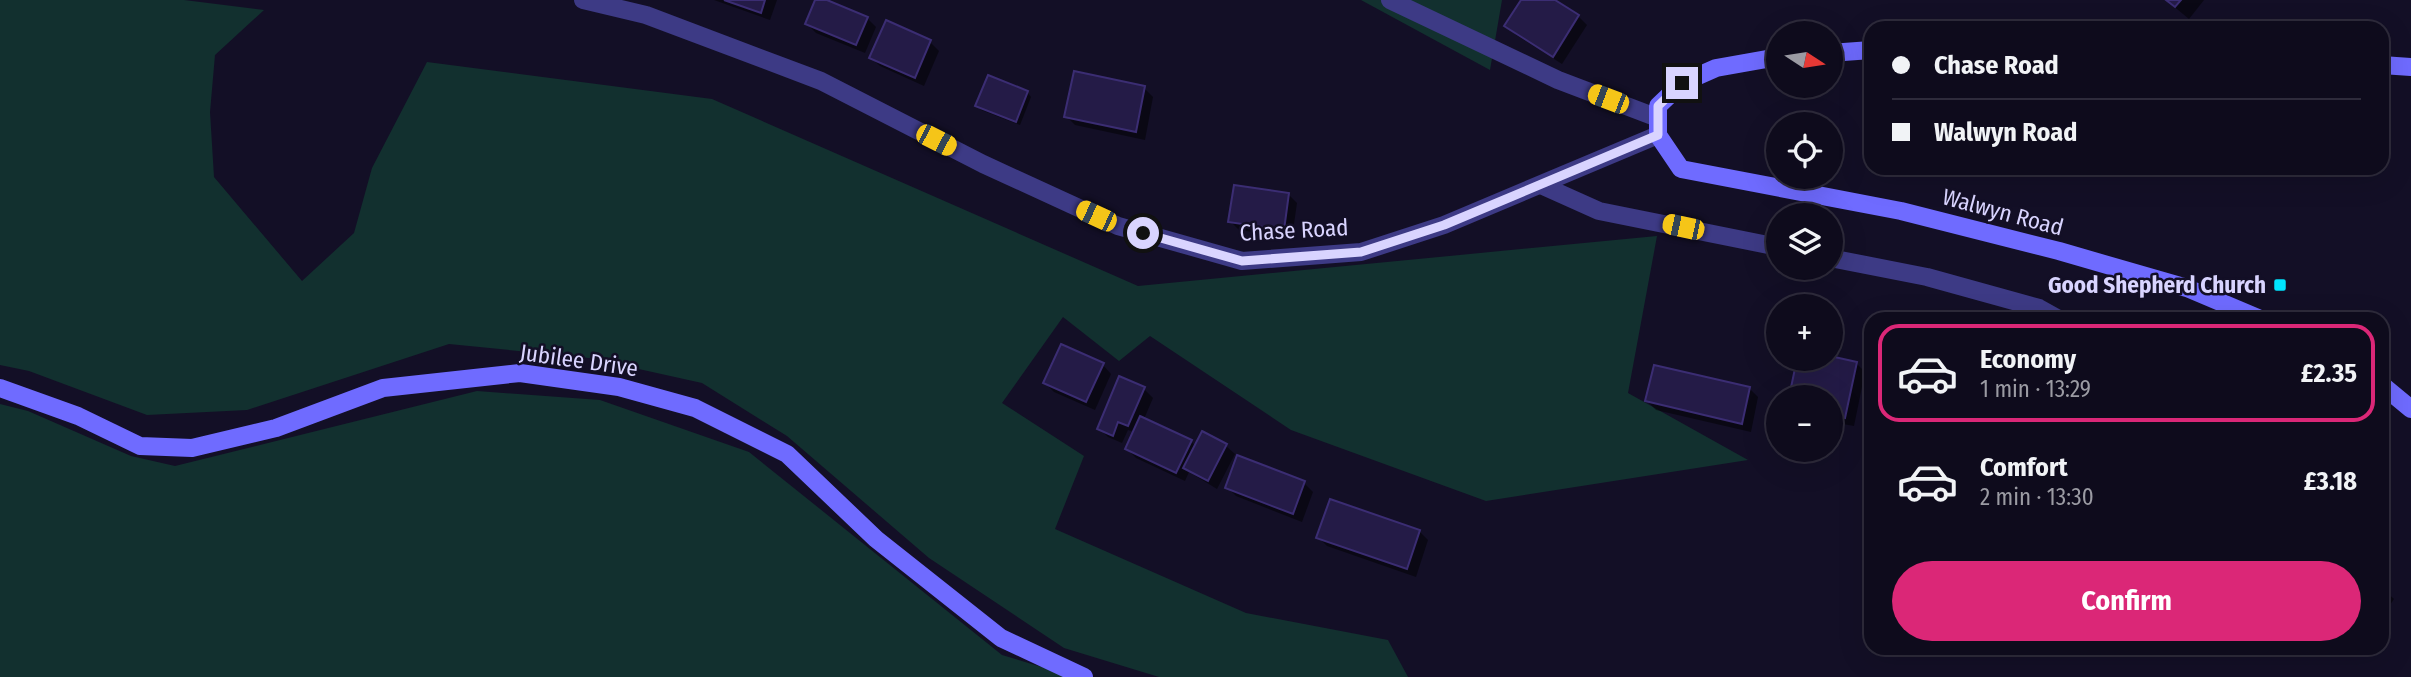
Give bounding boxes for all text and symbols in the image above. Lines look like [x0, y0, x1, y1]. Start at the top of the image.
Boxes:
north arrow [1766, 21, 1843, 98]
map controls [1766, 21, 1843, 462]
text: Chase Road [1934, 50, 2059, 81]
route end [1666, 67, 1698, 99]
car [1585, 82, 1632, 116]
button: locate [1766, 112, 1843, 189]
text: Walwyn Road [1934, 117, 2077, 148]
car [913, 121, 960, 159]
street label: Walwyn Road [1939, 182, 2067, 242]
car [1073, 198, 1120, 234]
button: layers [1766, 203, 1843, 280]
car [1661, 212, 1706, 242]
street label: Chase Road [1239, 213, 1349, 247]
route start [1127, 217, 1159, 249]
place label: Good Shepherd Church [2048, 271, 2266, 299]
marker: Good Shepherd Church [2272, 277, 2288, 293]
button: + [1766, 294, 1843, 371]
street label: Jubilee Drive [518, 338, 640, 382]
icon: car [1896, 342, 1959, 405]
text: Economy [1980, 344, 2076, 375]
text: £2.35 [2301, 358, 2357, 389]
text: 1 min · 13:29 [1980, 375, 2091, 403]
button: − [1766, 385, 1843, 462]
icon: car [1896, 450, 1959, 513]
text: Comfort [1980, 452, 2068, 483]
text: £3.18 [2304, 466, 2357, 497]
text: 2 min · 13:30 [1980, 483, 2094, 511]
button: Confirm [1892, 561, 2361, 641]

